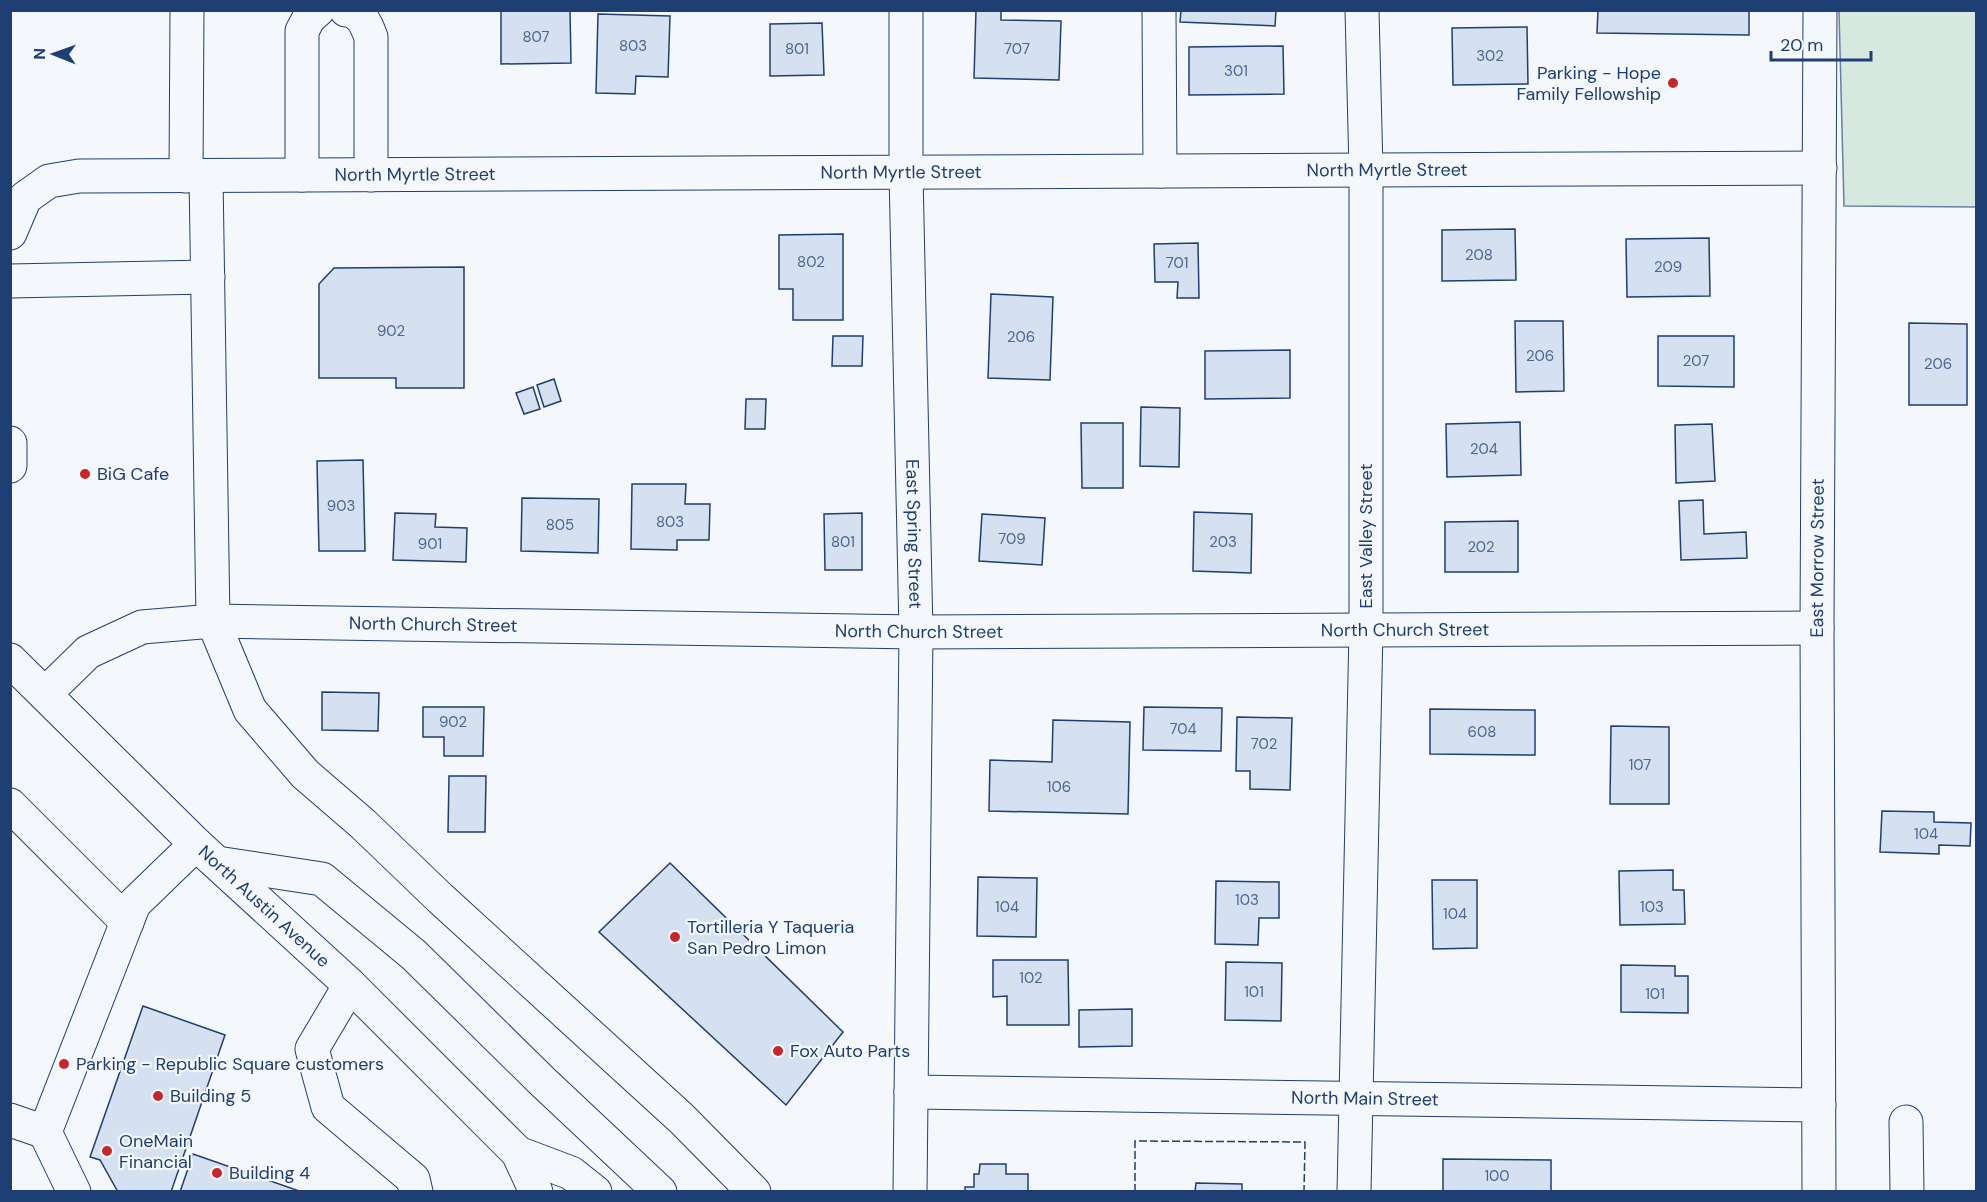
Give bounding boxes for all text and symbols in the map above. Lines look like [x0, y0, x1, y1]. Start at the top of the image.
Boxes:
north arrow [24, 24, 84, 84]
scale bar [1771, 24, 1872, 62]
house number: 807 [522, 27, 550, 47]
text: 20 m [1780, 33, 1823, 57]
house number: 803 [619, 36, 647, 56]
house number: 801 [785, 39, 809, 59]
house number: 707 [1004, 39, 1030, 59]
house number: 302 [1476, 46, 1504, 66]
text: N [29, 48, 50, 60]
house number: 301 [1224, 61, 1248, 81]
place label: Parking - Hope Family Fellowship [1516, 61, 1661, 106]
marker: Parking - Hope Family Fellowship [1666, 76, 1680, 90]
street label: North Myrtle Street [1307, 158, 1468, 182]
street label: North Myrtle Street [821, 160, 982, 185]
street label: North Myrtle Street [335, 162, 496, 187]
house number: 208 [1465, 245, 1493, 265]
house number: 802 [797, 252, 825, 272]
house number: 701 [1166, 253, 1188, 273]
house number: 209 [1654, 257, 1682, 277]
house number: 902 [377, 321, 405, 341]
house number: 206 [1007, 327, 1035, 347]
house number: 206 [1526, 346, 1554, 366]
house number: 207 [1683, 351, 1709, 371]
house number: 206 [1924, 354, 1952, 374]
house number: 204 [1470, 439, 1498, 459]
street label: East Spring Street [900, 459, 927, 609]
place label: BiG Cafe [97, 462, 169, 486]
street label: East Valley Street [1354, 464, 1378, 608]
marker: BiG Cafe [78, 467, 92, 481]
street label: East Morrow Street [1805, 478, 1830, 638]
house number: 903 [327, 496, 355, 516]
house number: 803 [656, 512, 684, 532]
house number: 805 [546, 515, 574, 535]
house number: 709 [998, 529, 1026, 549]
house number: 801 [831, 532, 855, 552]
house number: 203 [1209, 532, 1237, 552]
house number: 901 [418, 534, 442, 554]
house number: 202 [1467, 537, 1495, 557]
street label: North Church Street [349, 611, 518, 638]
street label: North Church Street [1321, 617, 1489, 642]
street label: North Church Street [835, 619, 1003, 644]
house number: 902 [439, 712, 467, 732]
house number: 704 [1169, 719, 1197, 739]
house number: 608 [1468, 722, 1496, 742]
house number: 702 [1251, 734, 1277, 754]
house number: 107 [1629, 755, 1651, 775]
house number: 106 [1047, 777, 1071, 797]
house number: 104 [1914, 824, 1938, 844]
street label: North Austin Avenue [193, 840, 335, 973]
house number: 103 [1235, 890, 1259, 910]
house number: 104 [995, 897, 1019, 917]
house number: 103 [1640, 897, 1664, 917]
house number: 104 [1443, 904, 1467, 924]
place label: Tortilleria Y Taqueria San Pedro Limon [687, 915, 854, 960]
marker: Tortilleria Y Taqueria San Pedro Limon [668, 930, 682, 944]
house number: 102 [1019, 968, 1043, 988]
house number: 101 [1244, 982, 1264, 1002]
house number: 101 [1645, 984, 1665, 1004]
place label: Fox Auto Parts [790, 1039, 910, 1063]
marker: Fox Auto Parts [771, 1044, 785, 1058]
place label: Parking - Republic Square customers [76, 1052, 384, 1076]
marker: Parking - Republic Square customers [57, 1057, 71, 1071]
place label: Building 5 [170, 1084, 251, 1108]
street label: North Main Street [1291, 1085, 1439, 1112]
marker: Building 5 [151, 1089, 165, 1103]
place label: OneMain Financial [119, 1129, 193, 1174]
marker: OneMain Financial [100, 1144, 114, 1158]
place label: Building 4 [229, 1161, 310, 1185]
marker: Building 4 [210, 1166, 224, 1180]
house number: 100 [1484, 1166, 1510, 1186]

